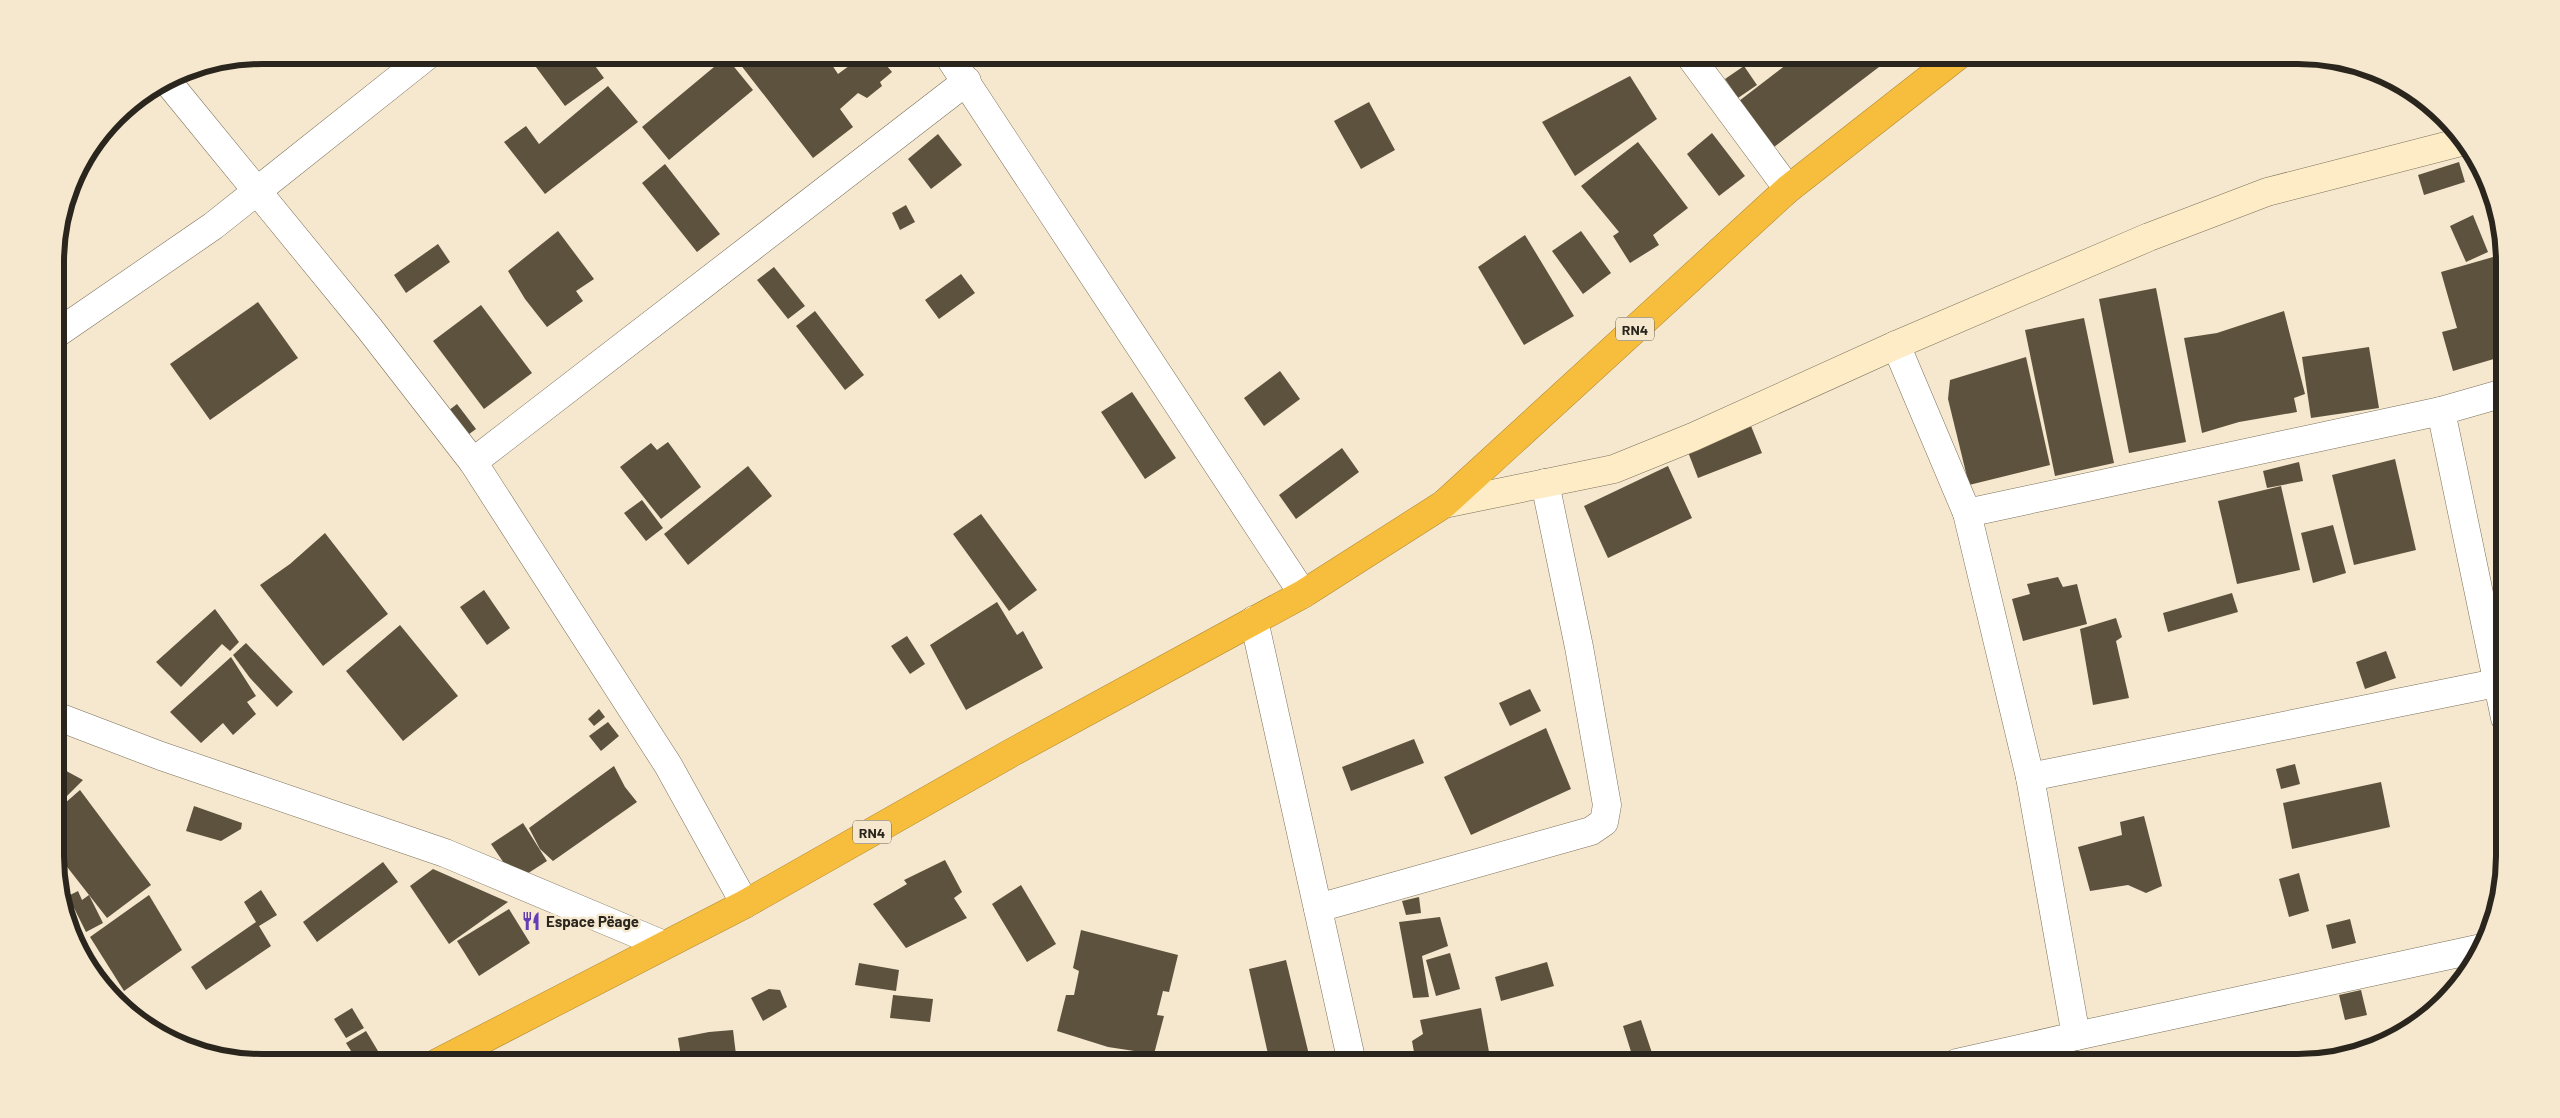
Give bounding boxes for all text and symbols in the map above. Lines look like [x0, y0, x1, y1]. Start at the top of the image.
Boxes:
road number: RN4 [1616, 318, 1654, 340]
road number: RN4 [853, 820, 891, 844]
restaurant icon: Espace Pëage [520, 910, 542, 932]
place label: Espace Pëage [546, 912, 639, 930]

